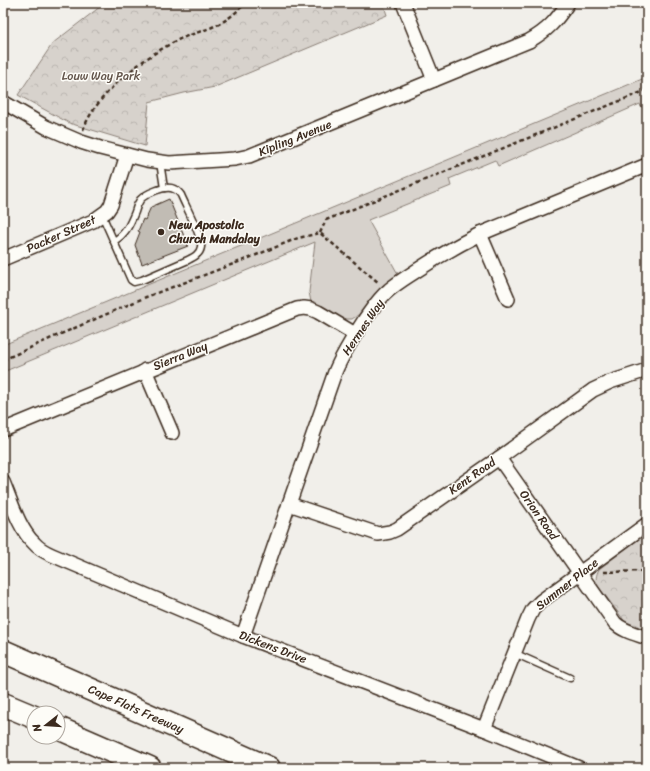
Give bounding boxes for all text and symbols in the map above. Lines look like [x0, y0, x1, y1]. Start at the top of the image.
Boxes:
park label: Louw Way Park [62, 65, 141, 87]
street label: Kipling Avenue [255, 113, 335, 163]
street label: Packer Street [23, 208, 101, 259]
place label: New Apostolic Church Mandalay [168, 214, 261, 250]
marker: New Apostolic Church Mandalay [156, 227, 166, 237]
street label: Hermes Way [336, 293, 391, 360]
street label: Sierra Way [149, 335, 212, 377]
street label: Kent Road [444, 451, 501, 501]
street label: Orion Road [514, 485, 565, 545]
street label: Summer Place [530, 552, 604, 616]
street label: Dickens Drive [236, 624, 310, 670]
street label: Cape Flats Freeway [85, 678, 188, 740]
north arrow [26, 705, 66, 745]
text: N [27, 721, 47, 735]

